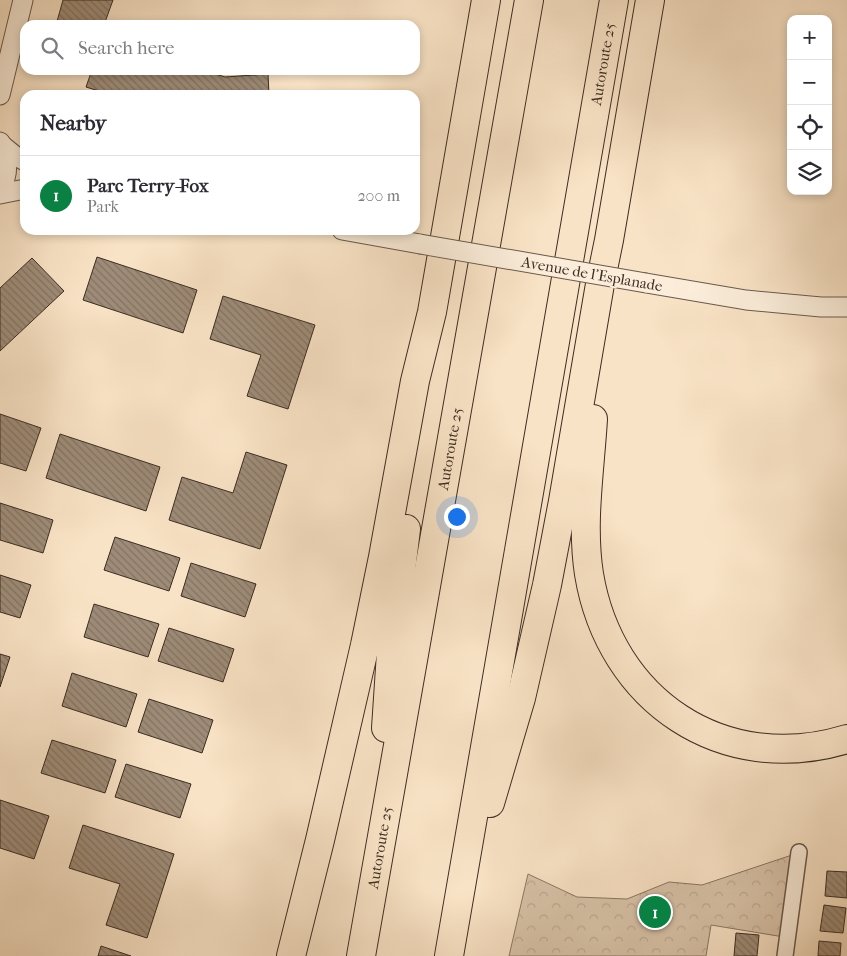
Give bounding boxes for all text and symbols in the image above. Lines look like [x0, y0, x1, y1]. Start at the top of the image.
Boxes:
map controls [787, 15, 832, 195]
button: + [787, 15, 832, 60]
search box [20, 20, 420, 75]
street label: Autoroute 25 [587, 22, 619, 108]
icon: search [38, 34, 66, 62]
text: Search here [78, 37, 174, 59]
button: − [787, 60, 832, 105]
button: locate [787, 105, 832, 150]
text: Nearby [40, 111, 106, 135]
button: layers [787, 150, 832, 195]
text: Parc Terry-Fox [87, 175, 209, 197]
text: 1 [53, 186, 59, 205]
text: 200 m [357, 186, 400, 205]
text: Park [87, 197, 119, 216]
street label: Avenue de l'Esplanade [519, 253, 664, 295]
street label: Autoroute 25 [434, 406, 466, 492]
your location [444, 504, 470, 530]
street label: Autoroute 25 [364, 805, 396, 891]
pin: 1 [639, 893, 671, 931]

